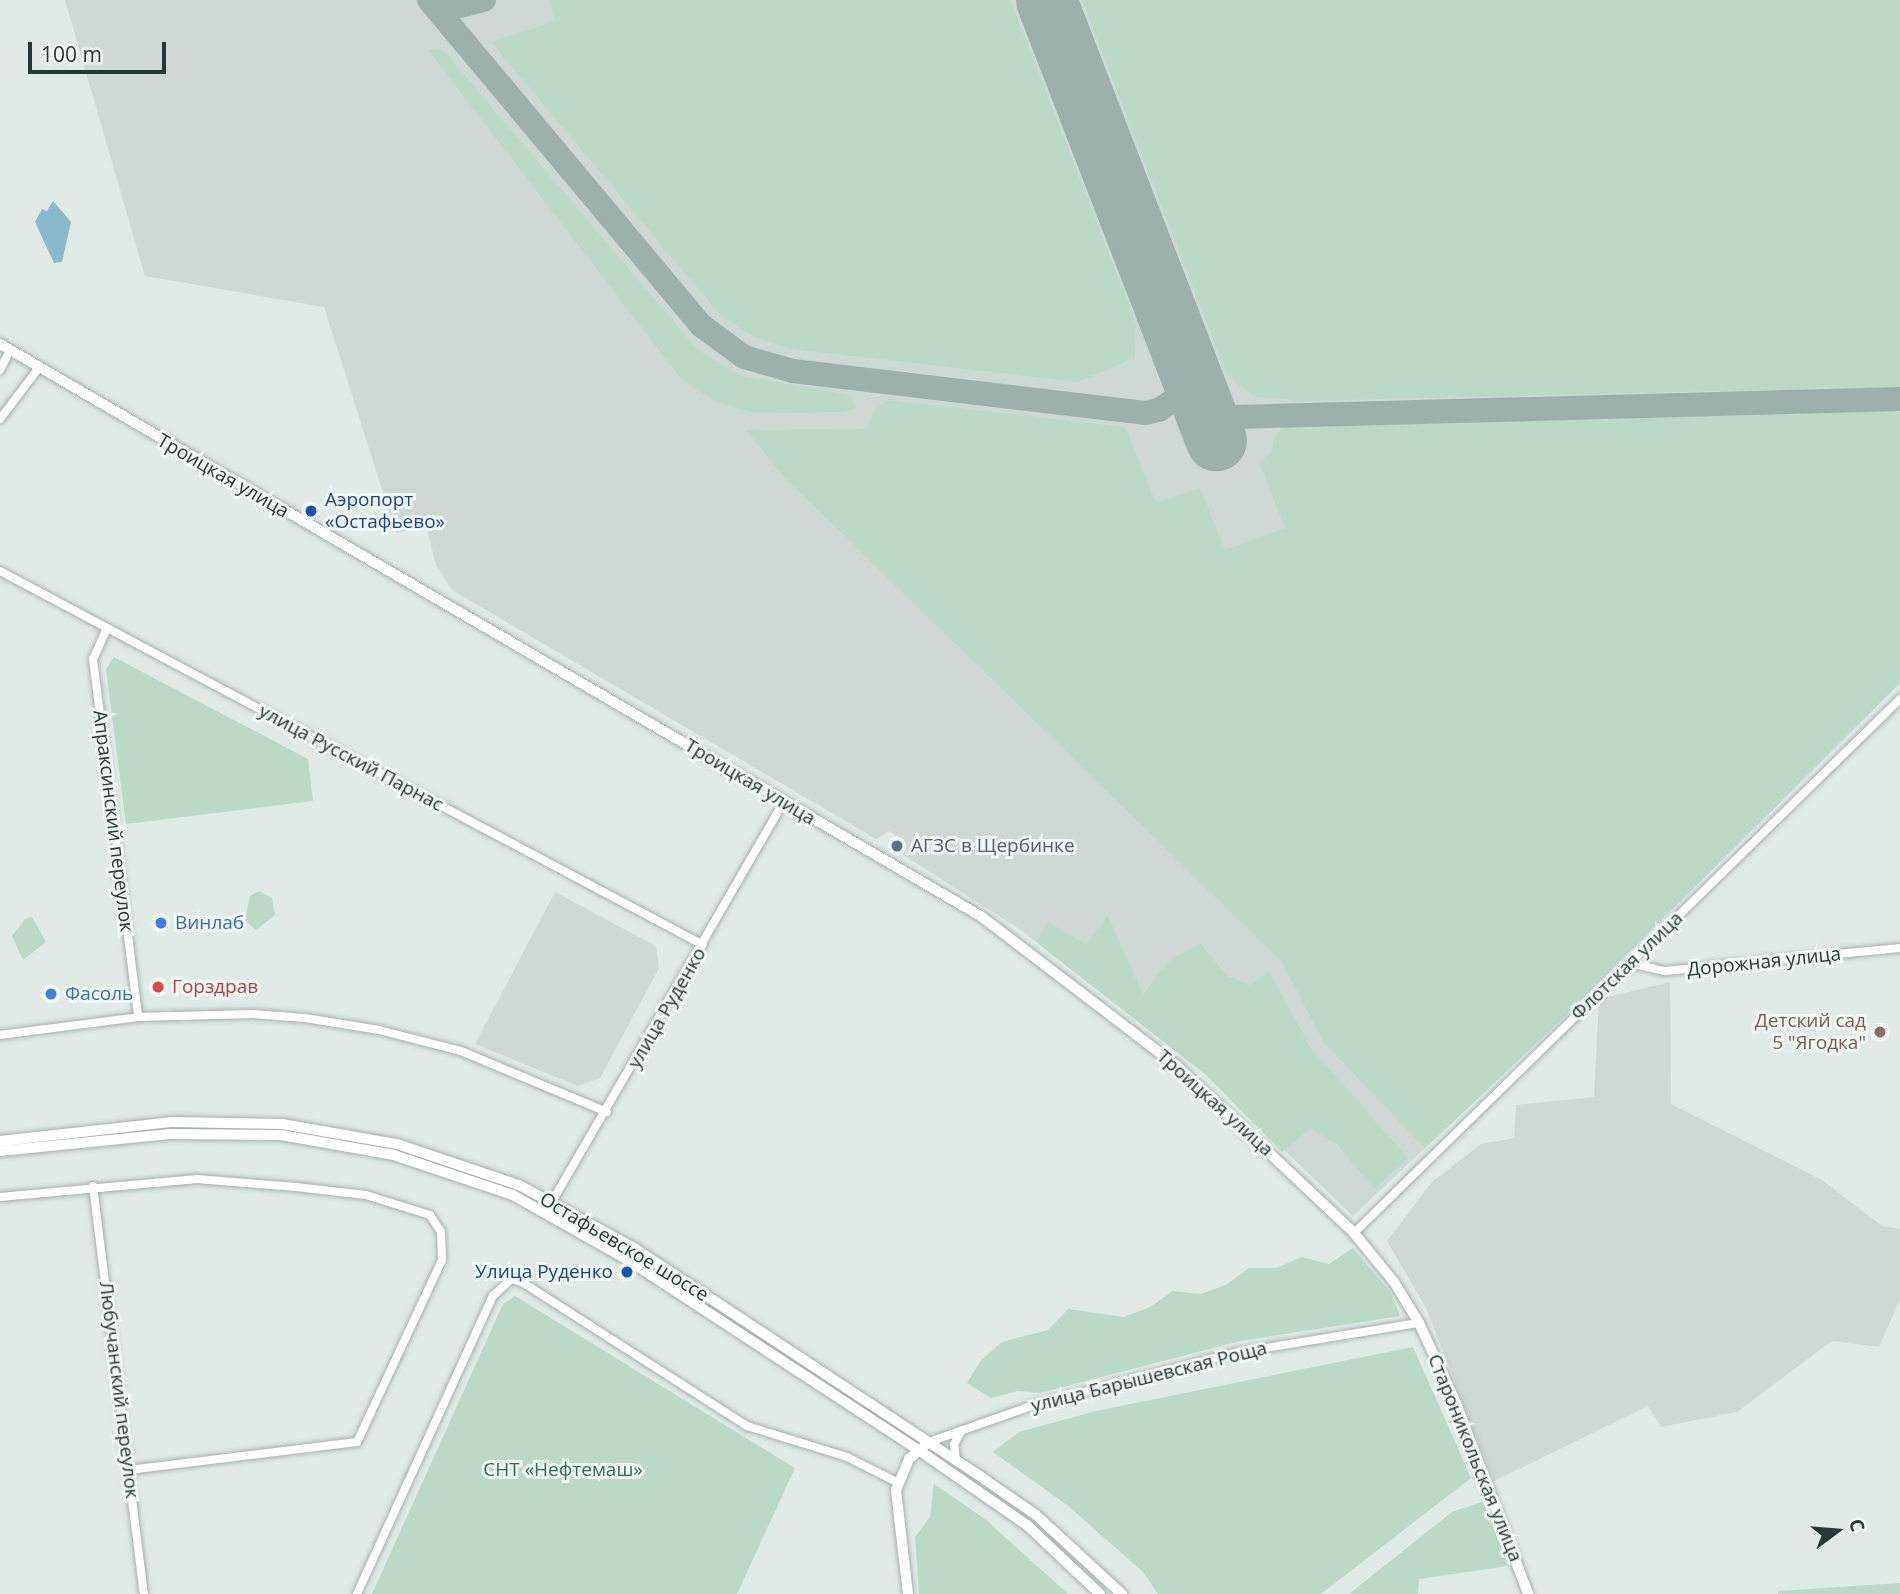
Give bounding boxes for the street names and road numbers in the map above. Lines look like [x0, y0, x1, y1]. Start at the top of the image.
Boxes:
street label: Троицкая улица [153, 429, 293, 523]
street label: улица Русский Парнас [255, 700, 447, 816]
street label: Апраксинский переулок [88, 709, 138, 933]
street label: Троицкая улица [681, 734, 819, 830]
street label: Флотская улица [1566, 907, 1688, 1025]
street label: Дорожная улица [1686, 943, 1842, 981]
street label: улица Руденко [623, 944, 711, 1072]
street label: Троицкая улица [1152, 1045, 1278, 1161]
street label: Остафьевское шоссе [535, 1188, 713, 1306]
street label: Любучанский переулок [94, 1280, 144, 1500]
street label: улица Барышевская Роща [1029, 1337, 1269, 1417]
street label: Староникольская улица [1423, 1351, 1527, 1565]

